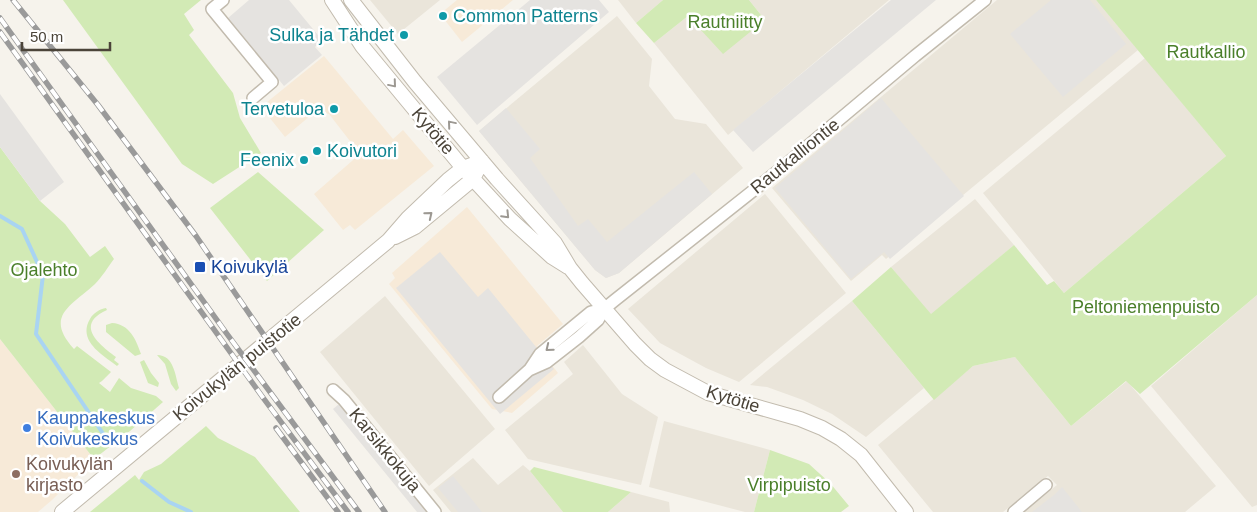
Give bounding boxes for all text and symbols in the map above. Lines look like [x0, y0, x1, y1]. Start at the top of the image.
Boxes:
place label: Common Patterns [453, 6, 598, 26]
marker: Common Patterns [437, 10, 449, 22]
park label: Rautniitty [687, 12, 763, 32]
scale bar [22, 20, 110, 52]
place label: Sulka ja Tähdet [269, 25, 394, 45]
text: 50 m [30, 28, 63, 45]
marker: Sulka ja Tähdet [398, 29, 410, 41]
park label: Rautkallio [1166, 42, 1246, 62]
one-way arrow [388, 78, 396, 87]
place label: Tervetuloa [241, 99, 325, 119]
marker: Tervetuloa [328, 103, 340, 115]
street label: Kytötie [408, 103, 458, 159]
street label: Rautkalliontie [747, 114, 843, 198]
one-way arrow [448, 120, 457, 129]
place label: Koivutori [327, 141, 397, 161]
marker: Koivutori [311, 145, 323, 157]
place label: Feenix [240, 150, 294, 170]
marker: Feenix [298, 154, 310, 166]
one-way arrow [500, 209, 509, 218]
one-way arrow [423, 212, 432, 221]
place label: Koivukylä [211, 257, 289, 277]
park label: Ojalehto [10, 260, 78, 280]
marker: Koivukylä [193, 260, 207, 274]
park label: Peltoniemenpuisto [1072, 297, 1220, 317]
street label: Koivukylän puistotie [169, 309, 305, 425]
one-way arrow [545, 342, 554, 351]
street label: Kytötie [704, 381, 762, 417]
street label: Karsikkokuja [345, 404, 426, 497]
place label: Kauppakeskus Koivukeskus [37, 408, 155, 449]
marker: Kauppakeskus Koivukeskus [21, 422, 33, 434]
place label: Koivukylän kirjasto [26, 454, 113, 495]
marker: Koivukylän kirjasto [10, 468, 22, 480]
park label: Virpipuisto [747, 475, 831, 495]

